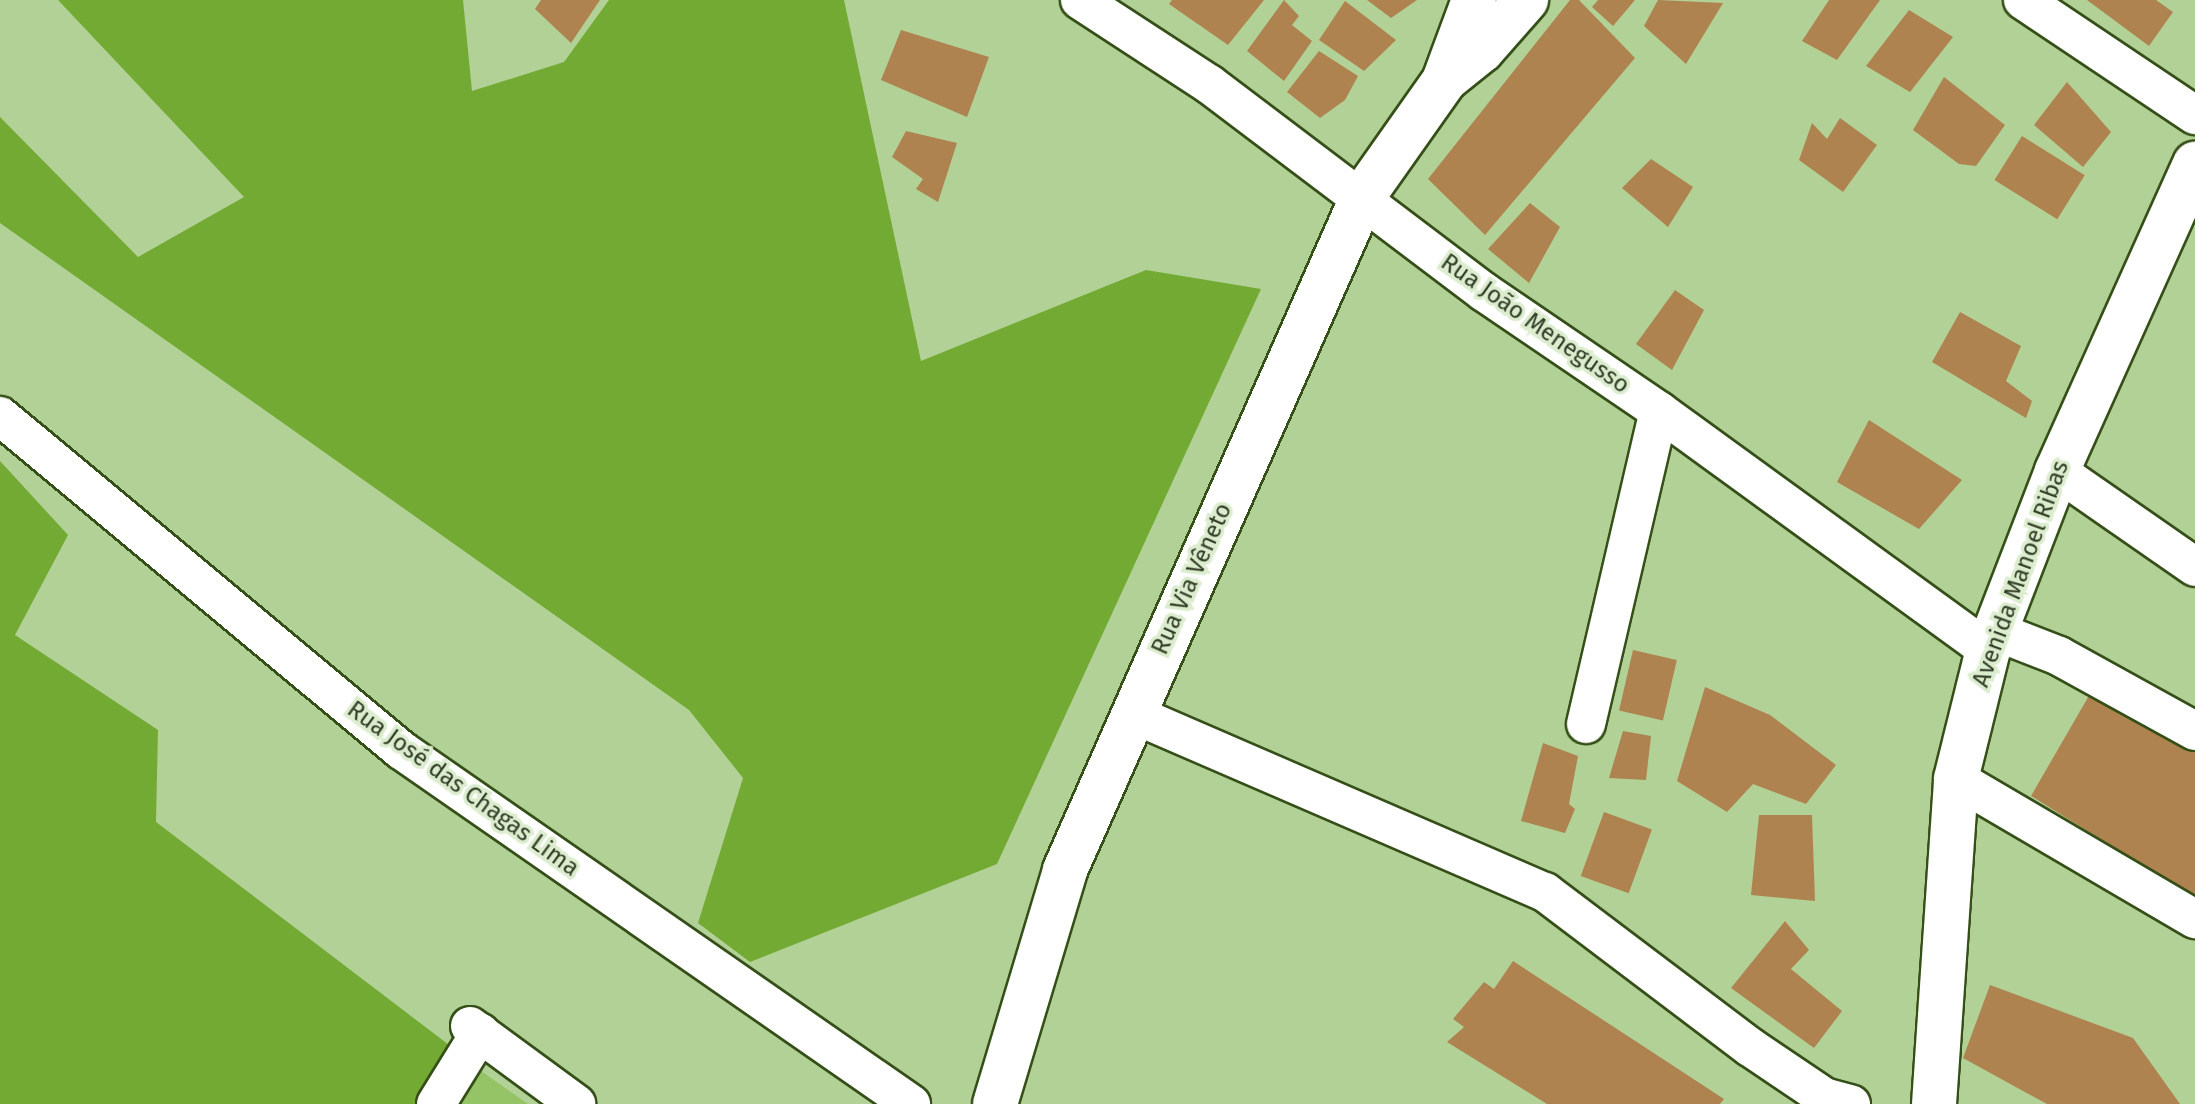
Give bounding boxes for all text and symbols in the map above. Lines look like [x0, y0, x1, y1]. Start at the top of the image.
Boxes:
street label: Rua João Menegusso [1435, 248, 1635, 400]
street label: Avenida Manoel Ribas [1967, 457, 2075, 691]
street label: Rua Via Vêneto [1146, 499, 1238, 659]
street label: Rua José das Chagas Lima [341, 695, 585, 883]

